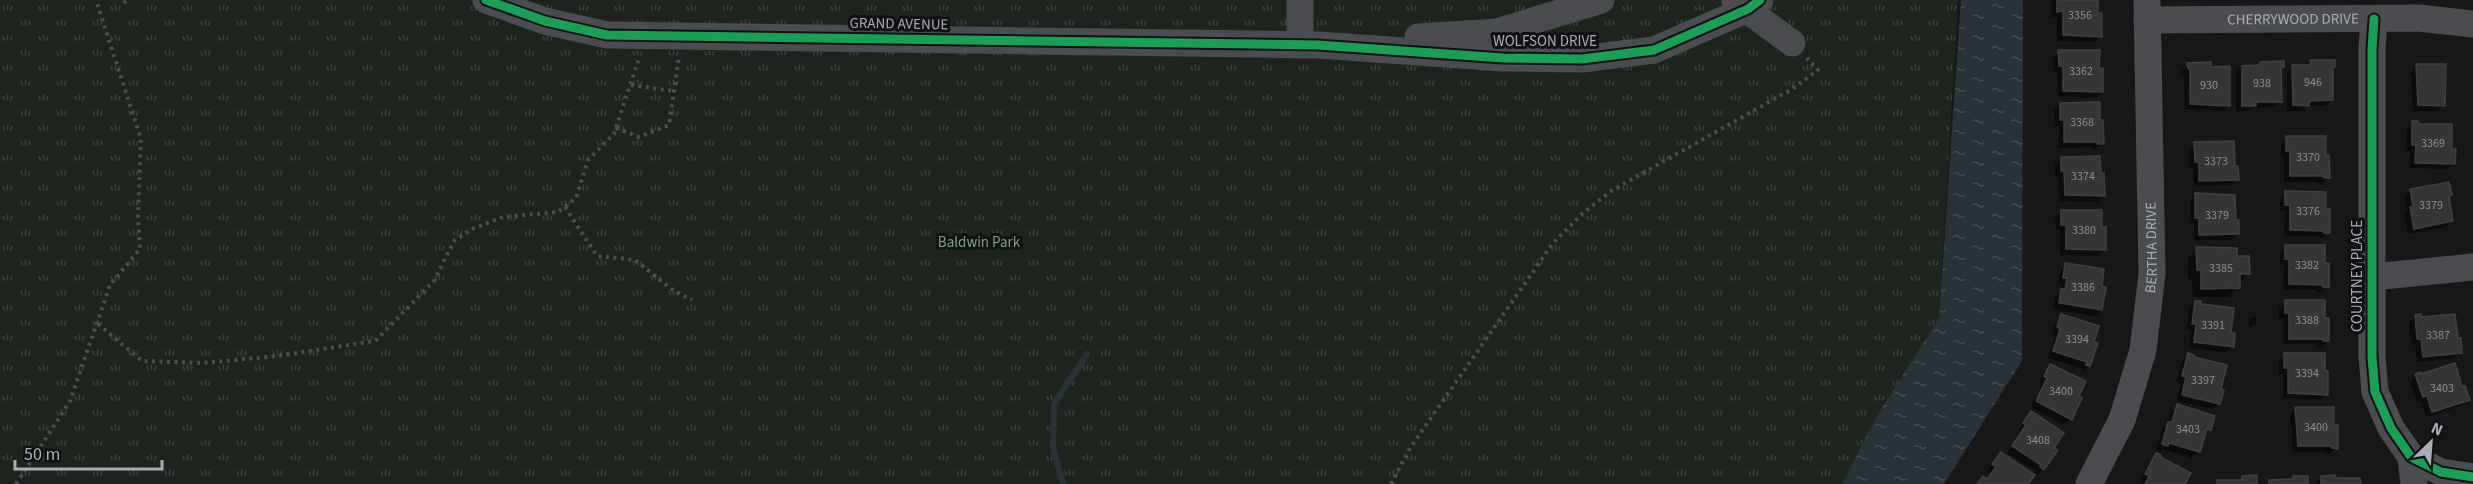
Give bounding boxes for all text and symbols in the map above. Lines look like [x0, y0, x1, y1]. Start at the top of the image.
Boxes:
house number: 3356 [2068, 7, 2092, 24]
street label: CHERRYWOOD DRIVE [2227, 8, 2359, 30]
street label: GRAND AVENUE [849, 13, 949, 35]
street label: WOLFSON DRIVE [1493, 31, 1597, 52]
house number: 3362 [2069, 63, 2093, 80]
house number: 946 [2304, 74, 2322, 91]
house number: 938 [2253, 75, 2271, 92]
house number: 930 [2200, 77, 2218, 94]
house number: 3368 [2070, 114, 2094, 131]
house number: 3369 [2421, 135, 2445, 152]
house number: 3370 [2296, 149, 2320, 166]
house number: 3373 [2204, 153, 2228, 170]
house number: 3374 [2071, 168, 2095, 185]
house number: 3379 [2419, 197, 2443, 214]
street label: BERTHA DRIVE [2139, 202, 2163, 294]
house number: 3376 [2296, 203, 2320, 220]
house number: 3379 [2205, 207, 2229, 224]
street label: COURTNEY PLACE [2347, 220, 2368, 332]
house number: 3380 [2072, 222, 2096, 239]
park label: Baldwin Park [938, 232, 1021, 253]
house number: 3382 [2295, 257, 2319, 274]
house number: 3385 [2209, 260, 2233, 277]
house number: 3386 [2071, 279, 2095, 296]
house number: 3388 [2295, 312, 2319, 329]
house number: 3391 [2201, 317, 2225, 334]
house number: 3387 [2426, 327, 2450, 344]
house number: 3394 [2065, 331, 2089, 348]
house number: 3394 [2295, 365, 2319, 382]
house number: 3397 [2191, 372, 2215, 389]
house number: 3403 [2430, 380, 2454, 397]
house number: 3400 [2049, 383, 2073, 400]
north arrow [2401, 412, 2461, 472]
text: N [2427, 417, 2446, 442]
house number: 3400 [2304, 419, 2328, 436]
house number: 3403 [2176, 421, 2200, 438]
house number: 3408 [2026, 432, 2050, 449]
scale bar [15, 433, 162, 471]
text: 50 m [24, 442, 60, 467]

